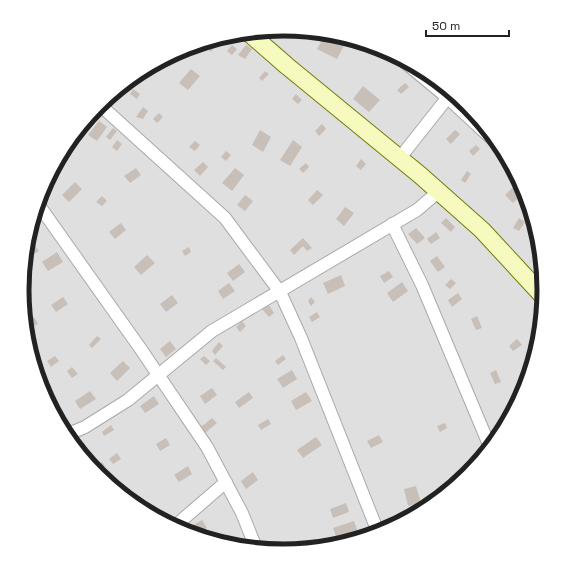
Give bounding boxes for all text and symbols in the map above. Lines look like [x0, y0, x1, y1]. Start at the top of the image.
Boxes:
scale bar [426, 12, 509, 38]
text: 50 m [432, 18, 460, 34]

